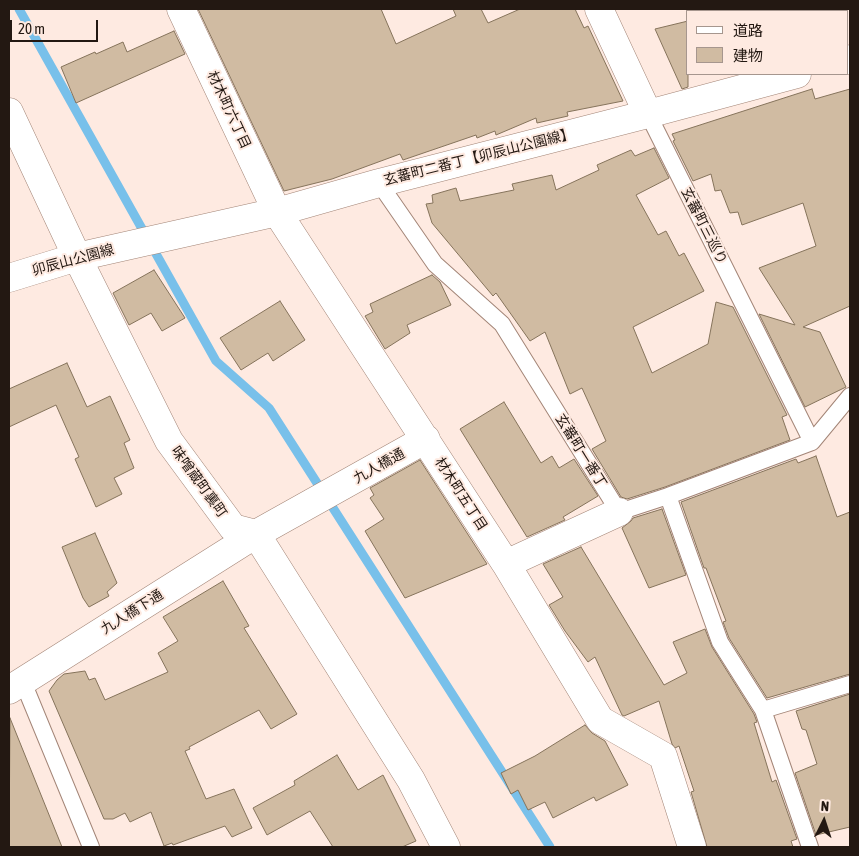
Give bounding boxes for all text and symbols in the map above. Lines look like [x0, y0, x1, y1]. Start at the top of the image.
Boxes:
scale bar [12, 10, 100, 42]
legend [686, 10, 849, 75]
text: 20 m [18, 20, 45, 37]
text: 道路 [733, 22, 763, 39]
text: 建物 [733, 47, 763, 64]
street label: 材木町六丁目 [204, 68, 254, 152]
street label: 玄蕃町二番丁【卯辰山公園線】 [382, 125, 576, 189]
street label: 玄蕃町三巡り [677, 185, 731, 267]
street label: 卯辰山公園線 [30, 241, 116, 279]
street label: 玄蕃町一番丁 [552, 411, 610, 491]
street label: 味噌蔵町裏町 [168, 443, 230, 521]
street label: 九人橋通 [350, 445, 408, 487]
street label: 材木町五丁目 [431, 454, 491, 534]
street label: 九人橋下通 [98, 586, 166, 638]
north arrow [799, 796, 849, 846]
text: N [820, 798, 830, 814]

